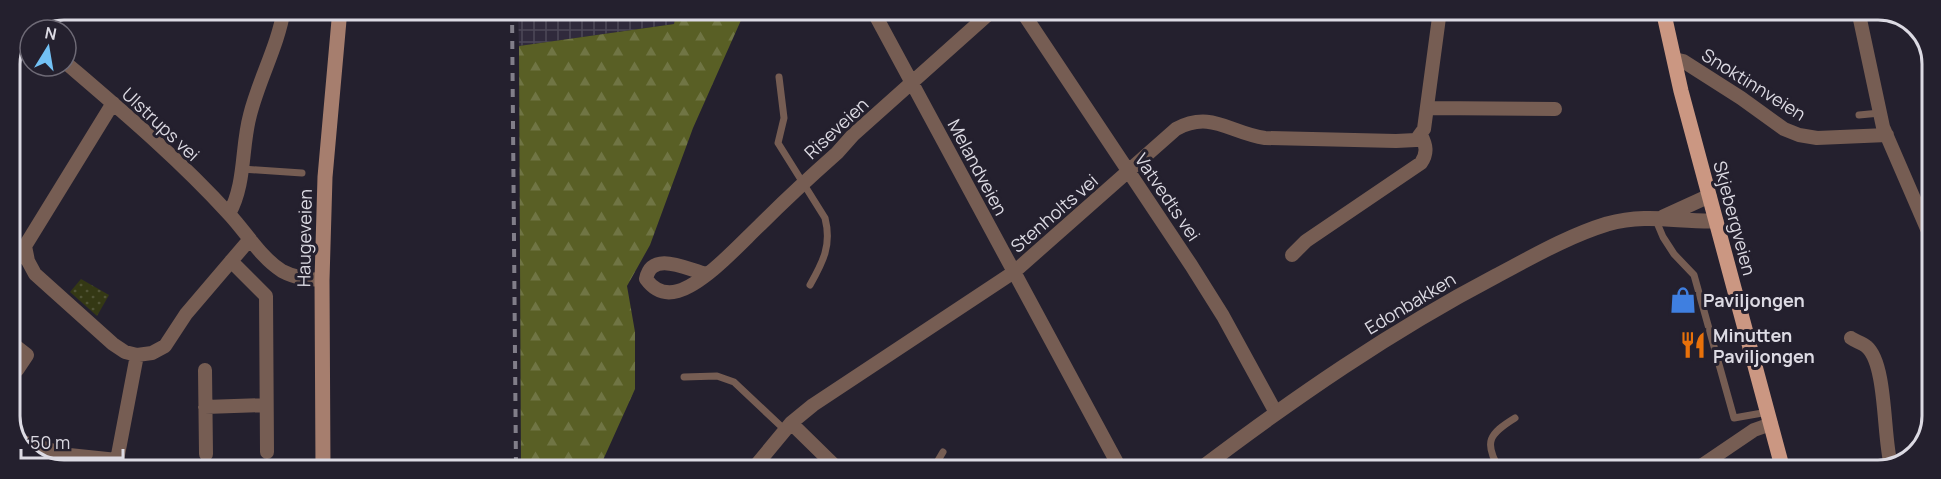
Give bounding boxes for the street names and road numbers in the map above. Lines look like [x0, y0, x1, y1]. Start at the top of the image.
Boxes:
street label: Snoktinnveien [1697, 42, 1811, 126]
street label: Ulstrups vei [117, 82, 205, 166]
street label: Riseveien [799, 92, 873, 164]
street label: Melandveien [943, 115, 1013, 219]
street label: Vatvedts vei [1130, 148, 1206, 246]
street label: Skjebergveien [1708, 158, 1762, 278]
street label: Stenholts vei [1005, 168, 1103, 258]
street label: Haugeveien [291, 189, 317, 287]
street label: Edonbakken [1360, 267, 1460, 339]

